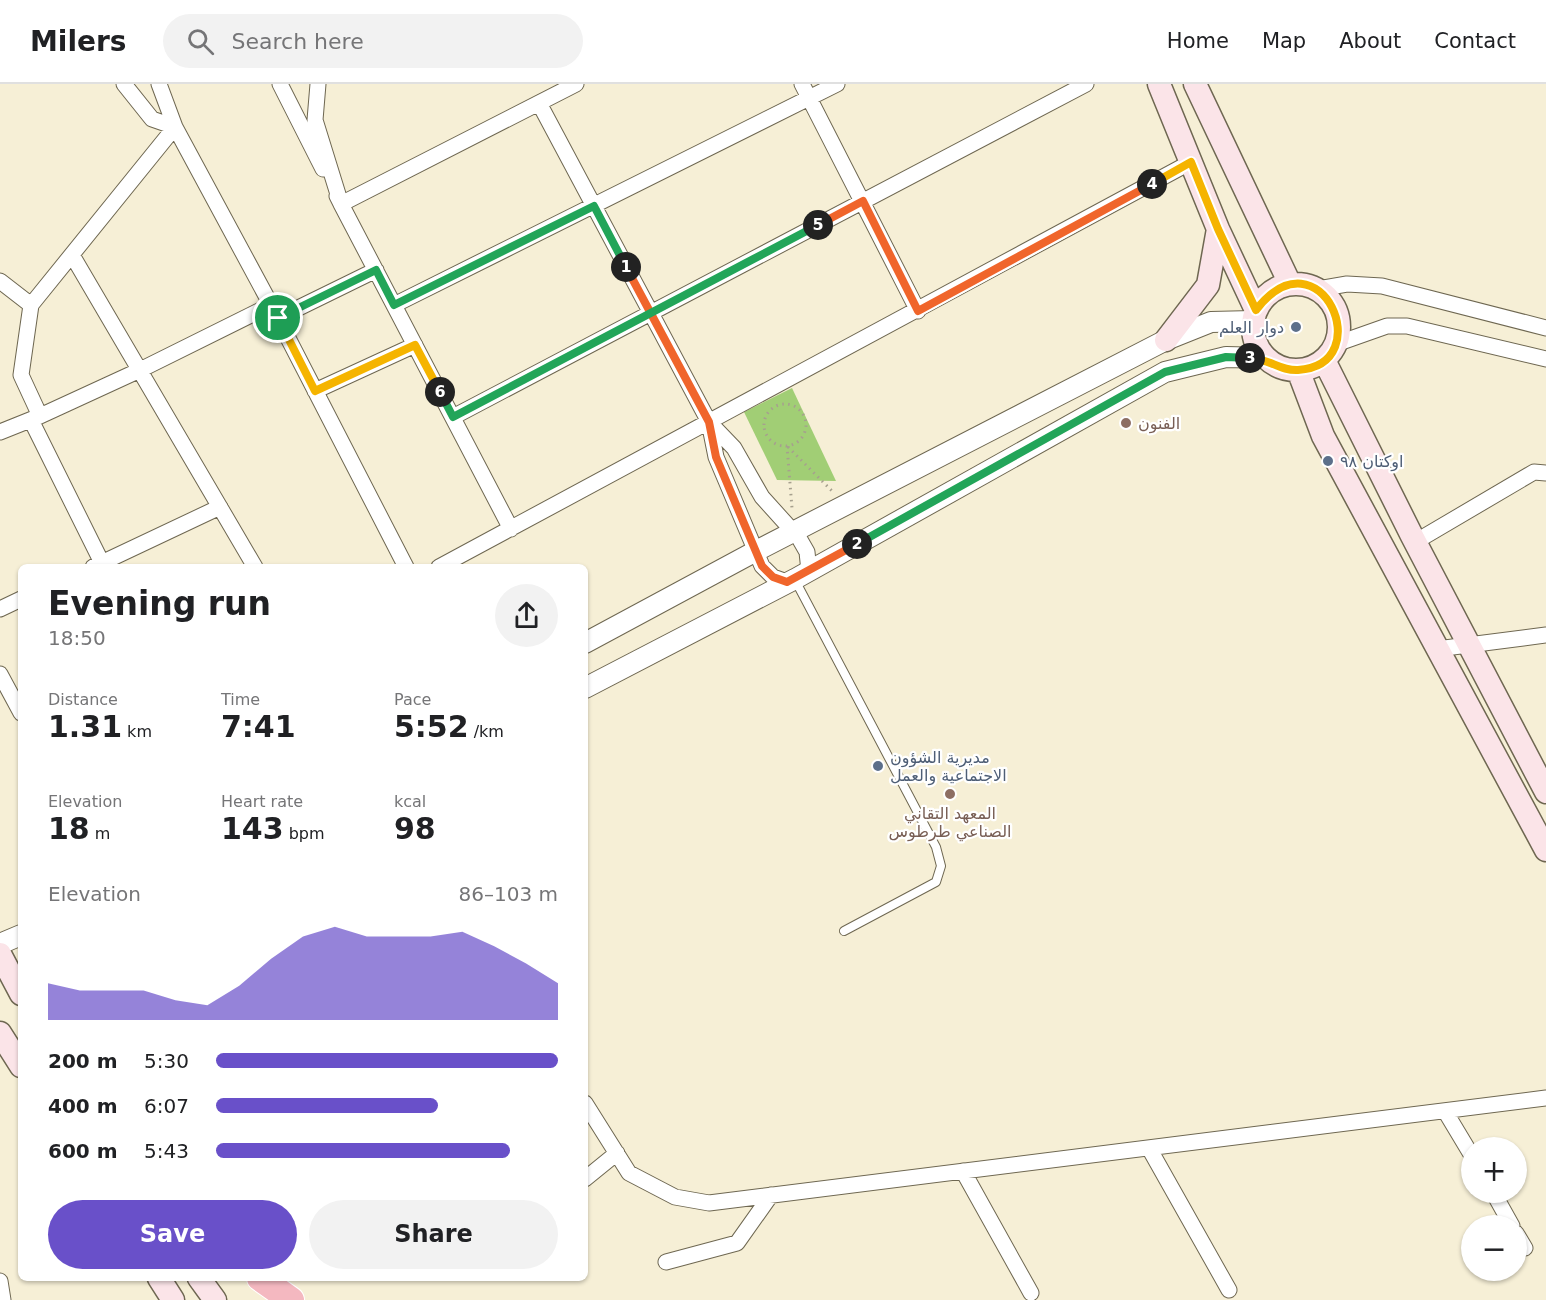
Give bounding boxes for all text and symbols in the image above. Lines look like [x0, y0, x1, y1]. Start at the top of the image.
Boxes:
search box [163, 14, 583, 68]
text: Milers [30, 25, 127, 58]
icon: search [184, 25, 217, 58]
text: Search here [232, 29, 364, 54]
text: Home [1167, 29, 1229, 53]
text: Map [1262, 29, 1306, 53]
text: About [1339, 29, 1401, 53]
text: Contact [1434, 29, 1516, 53]
pin: 4 [1137, 169, 1167, 199]
text: 4 [1146, 174, 1158, 193]
pin: 5 [803, 210, 833, 240]
text: 5 [812, 215, 824, 234]
pin: 1 [611, 252, 641, 282]
text: 1 [620, 257, 632, 276]
pin [252, 292, 303, 343]
icon: arrive [261, 301, 294, 334]
place label: دوار العلم [1219, 318, 1284, 338]
marker: دوار العلم [1289, 320, 1303, 334]
pin: 3 [1235, 343, 1265, 373]
text: 3 [1244, 348, 1256, 367]
pin: 6 [425, 377, 455, 407]
text: 6 [434, 382, 446, 401]
place label: الفنون [1138, 414, 1180, 434]
marker: الفنون [1119, 416, 1133, 430]
place label: اوكتان ٩٨ [1340, 452, 1404, 472]
marker: اوكتان ٩٨ [1321, 454, 1335, 468]
pin: 2 [842, 529, 872, 559]
text: 2 [851, 534, 863, 553]
text: Evening run [48, 584, 271, 623]
button: share [495, 584, 558, 647]
text: 18:50 [48, 626, 106, 650]
text: Distance [48, 690, 118, 709]
text: Time [221, 690, 260, 709]
text: Pace [394, 690, 431, 709]
text: 1.31 [48, 709, 122, 744]
text: 7:41 [221, 709, 296, 744]
text: 5:52 [394, 709, 469, 744]
text: km [122, 722, 152, 741]
text: /km [469, 722, 504, 741]
place label: مديرية الشؤون الاجتماعية والعمل [890, 748, 1007, 786]
marker: مديرية الشؤون الاجتماعية والعمل [871, 759, 885, 773]
marker: المعهد التقاني الصناعي طرطوس [943, 787, 957, 801]
text: Elevation [48, 792, 122, 811]
text: Heart rate [221, 792, 303, 811]
text: kcal [394, 792, 426, 811]
place label: المعهد التقاني الصناعي طرطوس [889, 804, 1011, 842]
text: 18 [48, 811, 90, 846]
text: 143 [221, 811, 284, 846]
text: 98 [394, 811, 436, 846]
text: m [90, 824, 110, 843]
text: bpm [284, 824, 325, 843]
text: Elevation [48, 882, 141, 906]
text: 86–103 m [459, 882, 558, 906]
text: 200 m [48, 1049, 118, 1073]
text: 5:30 [144, 1049, 189, 1073]
text: 400 m [48, 1094, 118, 1118]
text: 6:07 [144, 1094, 189, 1118]
map controls [1461, 1137, 1527, 1281]
button: + [1461, 1137, 1527, 1203]
text: 600 m [48, 1139, 118, 1163]
text: 5:43 [144, 1139, 189, 1163]
button: Save [48, 1200, 297, 1269]
button: Share [309, 1200, 558, 1269]
button: − [1461, 1215, 1527, 1281]

